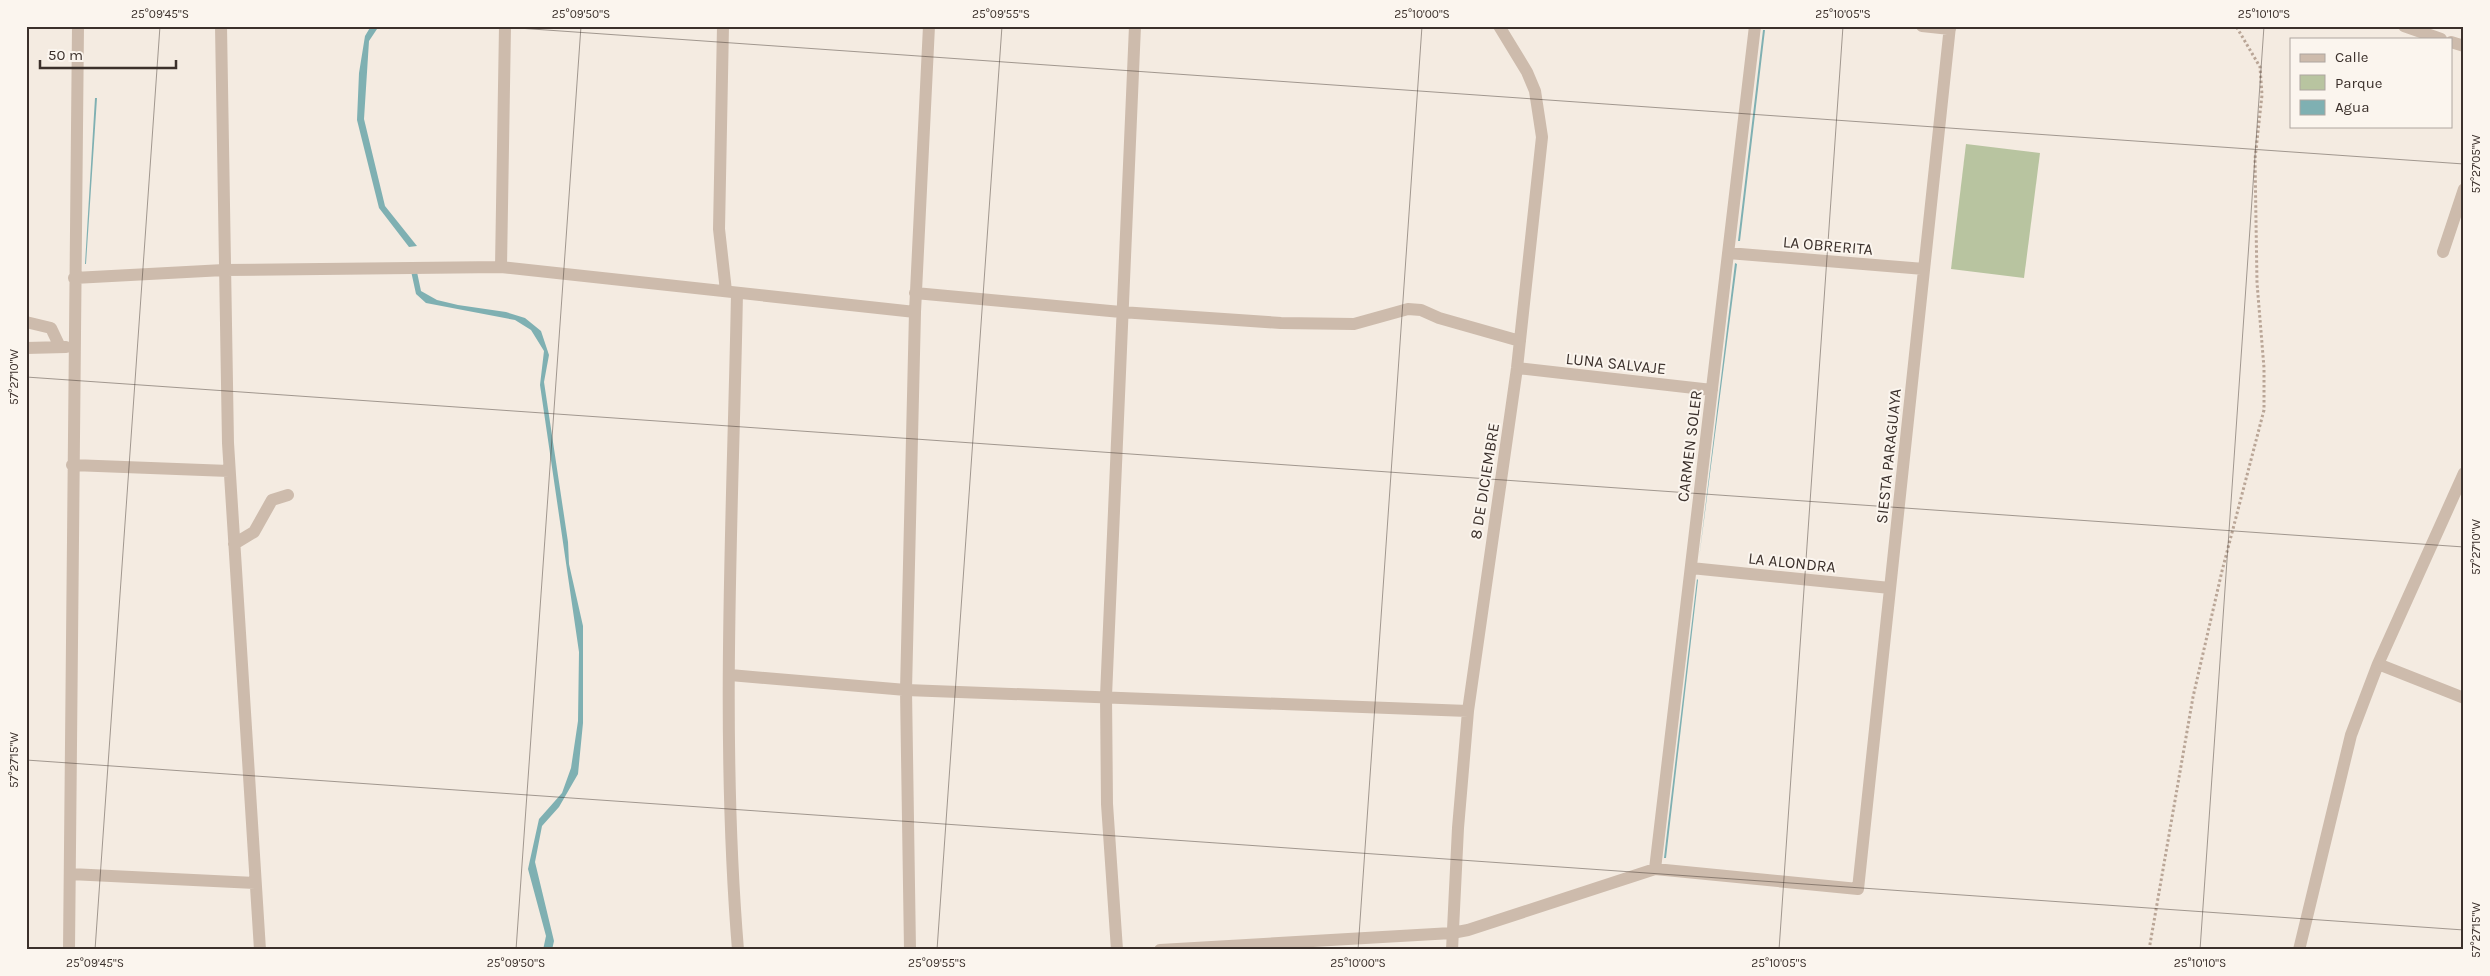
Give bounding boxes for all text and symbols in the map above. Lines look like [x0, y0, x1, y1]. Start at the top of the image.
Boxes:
text: 25°09'45"S [131, 7, 189, 21]
text: 25°09'50"S [552, 7, 610, 21]
text: 25°09'55"S [972, 7, 1030, 21]
text: 25°10'00"S [1394, 7, 1450, 21]
text: 25°10'05"S [1815, 7, 1871, 21]
text: 25°10'10"S [2238, 7, 2290, 21]
scale bar [40, 38, 176, 70]
legend [2290, 38, 2452, 128]
text: 50 m [48, 46, 83, 64]
text: Calle [2335, 48, 2369, 66]
text: Parque [2335, 74, 2383, 92]
text: Agua [2335, 98, 2369, 116]
text: 57°27'05"W [2469, 134, 2483, 194]
street label: LA OBRERITA [1782, 232, 1874, 259]
text: 57°27'10"W [7, 349, 21, 405]
street label: LUNA SALVAJE [1565, 349, 1667, 378]
street label: SIESTA PARAGUAYA [1872, 387, 1905, 525]
street label: CARMEN SOLER [1673, 389, 1706, 503]
street label: 8 DE DICIEMBRE [1466, 422, 1503, 541]
text: 57°27'10"W [2469, 519, 2483, 575]
street label: LA ALONDRA [1747, 548, 1837, 577]
text: 57°27'15"W [7, 732, 21, 788]
text: 57°27'15"W [2469, 902, 2483, 958]
text: 25°09'45"S [66, 956, 124, 970]
text: 25°09'50"S [487, 956, 545, 970]
text: 25°09'55"S [908, 956, 966, 970]
text: 25°10'00"S [1330, 956, 1386, 970]
text: 25°10'05"S [1751, 956, 1807, 970]
text: 25°10'10"S [2174, 956, 2226, 970]

